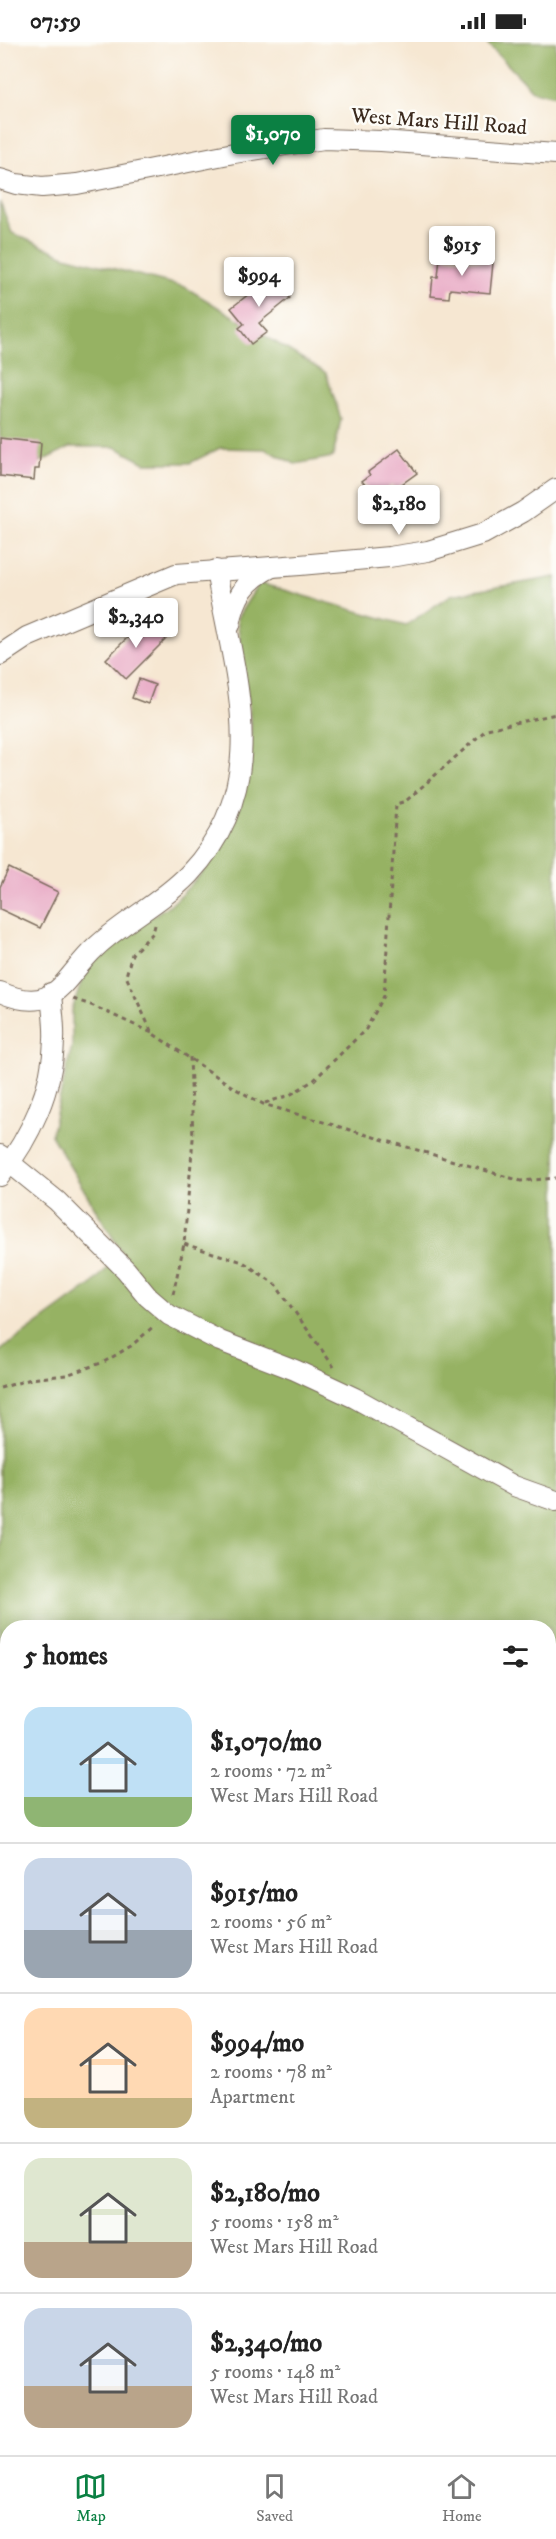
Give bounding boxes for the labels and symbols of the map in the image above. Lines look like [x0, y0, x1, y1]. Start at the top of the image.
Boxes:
street label: West Mars Hill Road [349, 103, 528, 141]
pin: $1,070 [224, 115, 322, 166]
pin: $915 [426, 226, 498, 277]
pin: $994 [223, 257, 295, 308]
pin: $2,180 [350, 485, 448, 536]
pin: $2,340 [87, 598, 185, 649]

